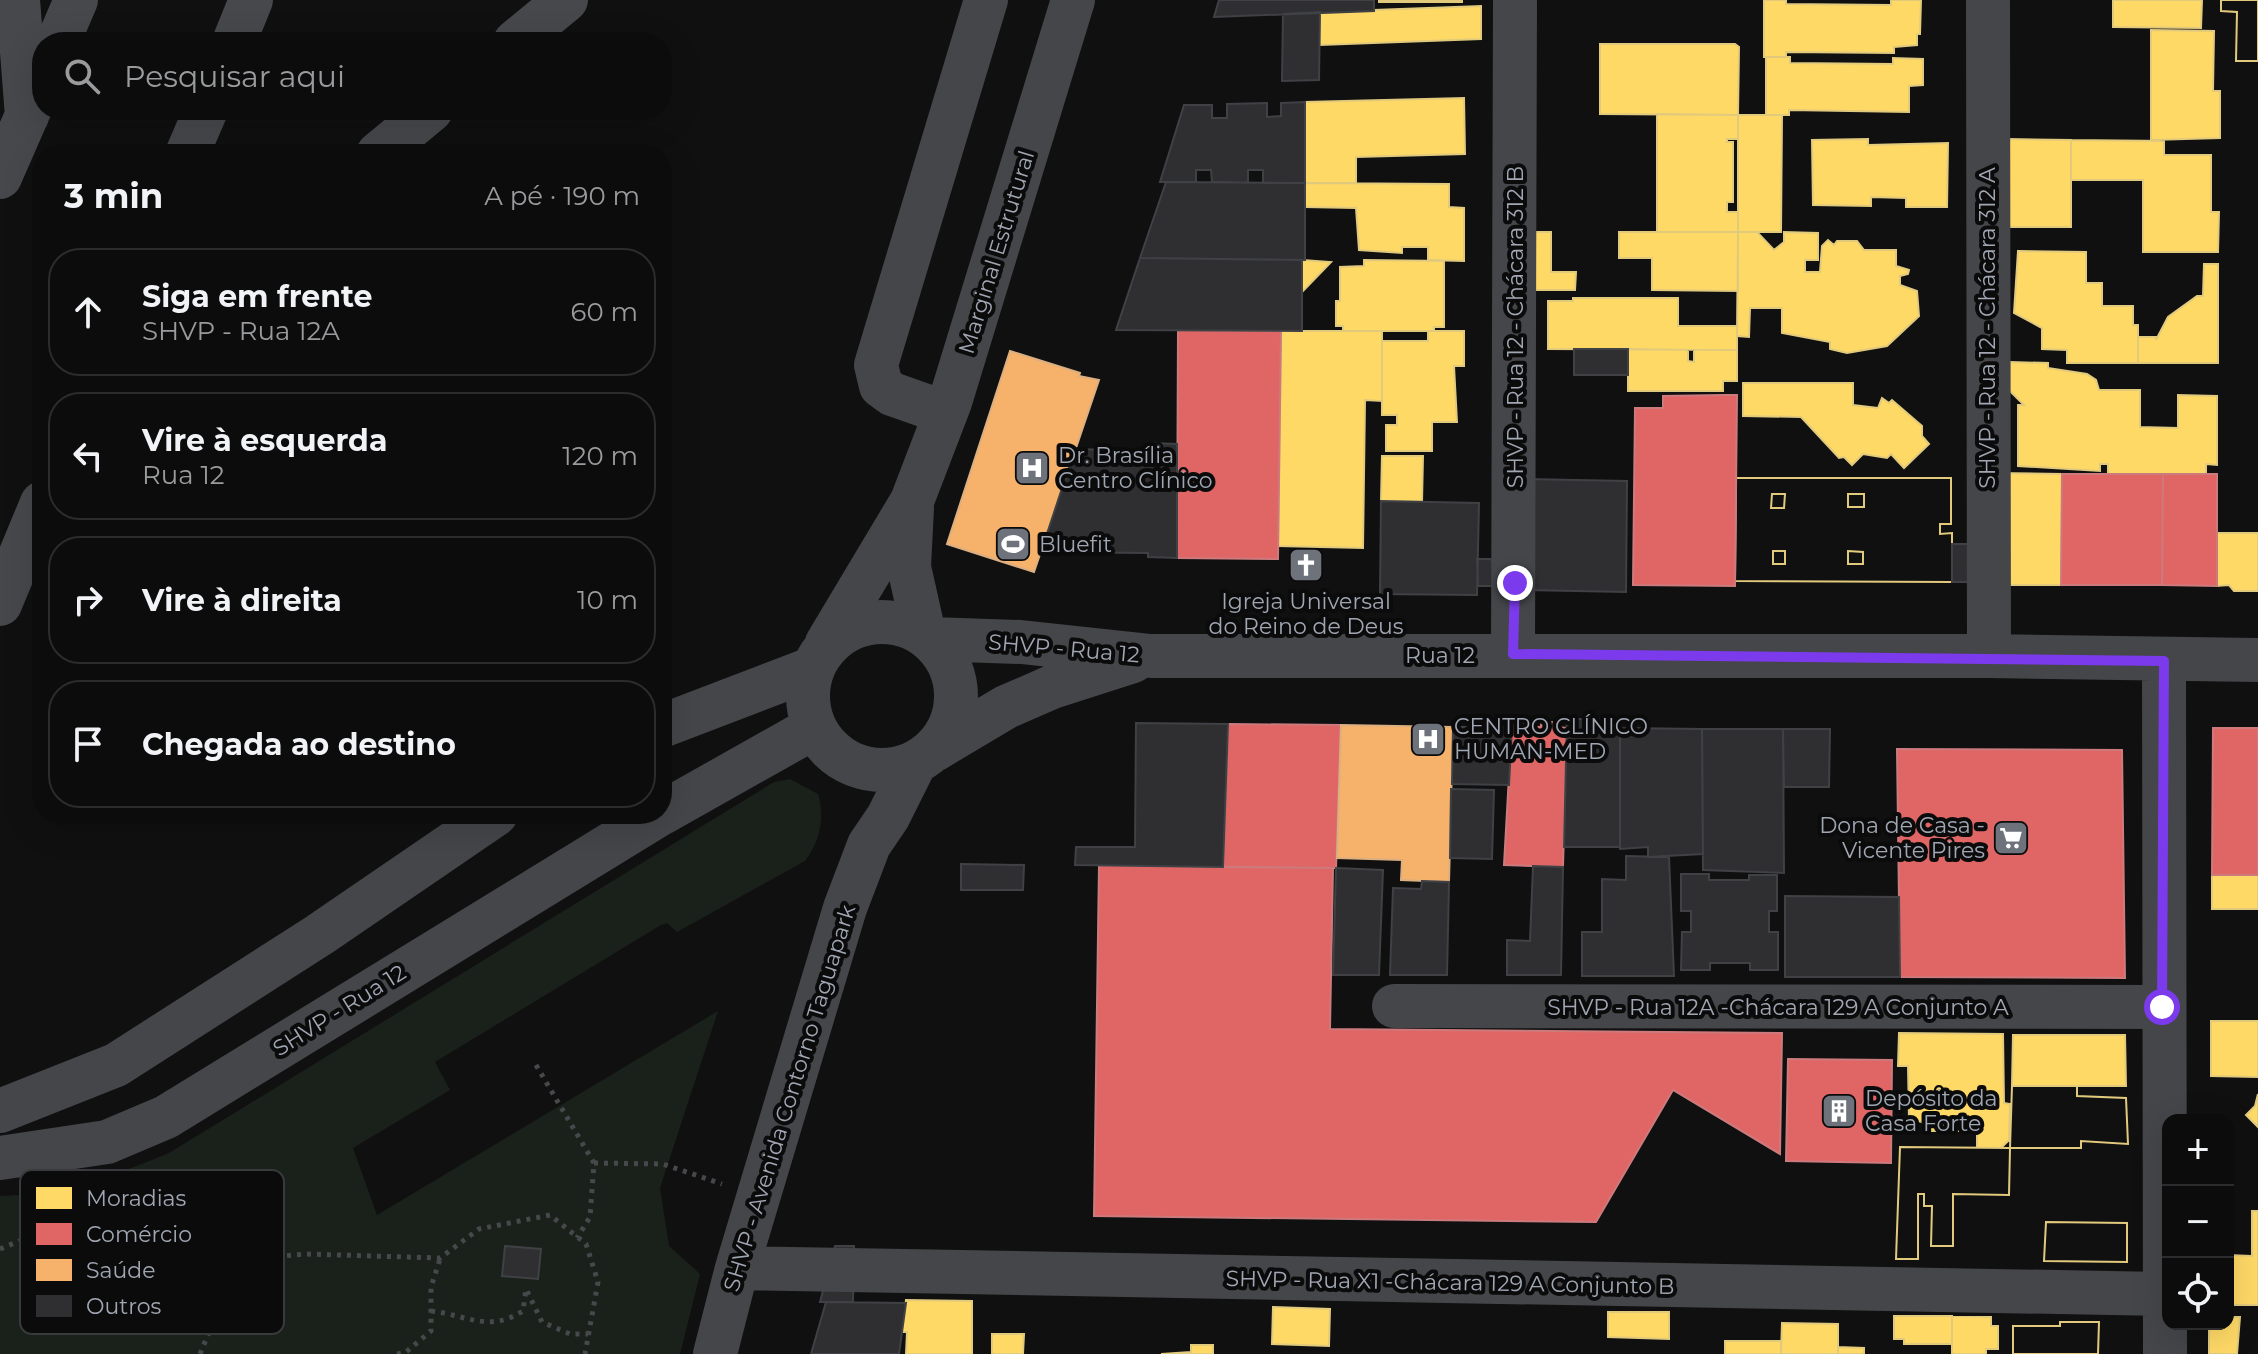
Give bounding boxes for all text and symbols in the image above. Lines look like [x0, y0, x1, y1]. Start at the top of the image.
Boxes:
search box [32, 32, 672, 120]
icon: search [60, 54, 104, 98]
text: Pesquisar aqui [124, 58, 345, 95]
street label: Marginal Estrutural [953, 147, 1040, 357]
street label: SHVP - Rua 12 - Chácara 312 B [1502, 166, 1529, 488]
street label: SHVP - Rua 12 - Chácara 312 A [1974, 167, 2001, 489]
text: 3 min [64, 175, 163, 217]
text: A pé · 190 m [484, 180, 640, 212]
text: Siga em frente [142, 278, 372, 315]
icon: ahead [66, 290, 110, 334]
text: 60 m [571, 296, 638, 328]
text: SHVP - Rua 12A [142, 315, 340, 347]
text: Vire à esquerda [142, 422, 387, 459]
icon: left [66, 434, 110, 478]
text: 120 m [562, 440, 638, 472]
place label: Dr. Brasília Centro Clínico [1058, 442, 1213, 494]
hospital icon: Dr. Brasília Centro Clínico [1013, 449, 1051, 487]
text: Rua 12 [142, 459, 225, 491]
sports icon: Bluefit [994, 525, 1032, 563]
place label: Bluefit [1039, 531, 1112, 558]
church icon: Igreja Universal do Reino de Deus [1287, 546, 1325, 584]
route end [1497, 565, 1533, 601]
icon: right [66, 578, 110, 622]
text: Vire à direita [142, 582, 342, 619]
text: 10 m [577, 584, 638, 616]
place label: Igreja Universal do Reino de Deus [1209, 588, 1404, 640]
street label: SHVP - Rua 12 [987, 628, 1141, 669]
street label: Rua 12 [1405, 642, 1475, 669]
place label: CENTRO CLÍNICO HUMAN-MED [1454, 713, 1648, 765]
hospital icon: CENTRO CLÍNICO HUMAN-MED [1409, 720, 1447, 758]
icon: arrive [66, 722, 110, 766]
text: Chegada ao destino [142, 726, 456, 763]
place label: Dona de Casa - Vicente Pires [1819, 812, 1985, 864]
supermarket icon: Dona de Casa - Vicente Pires [1992, 819, 2030, 857]
street label: SHVP - Avenida Contorno Taguapark [718, 901, 862, 1295]
street label: SHVP - Rua 12 [268, 959, 411, 1062]
route start [2144, 989, 2180, 1025]
street label: SHVP - Rua 12A -Chácara 129 A Conjunto A [1547, 994, 2009, 1021]
place label: Depósito da Casa Forte [1865, 1085, 1998, 1137]
building icon: Depósito da Casa Forte [1820, 1092, 1858, 1130]
map controls [2162, 1114, 2234, 1330]
button: + [2162, 1114, 2234, 1186]
legend [20, 1170, 284, 1334]
text: Moradias [86, 1185, 187, 1212]
button: − [2162, 1186, 2234, 1258]
text: Comércio [86, 1221, 192, 1248]
text: Saúde [86, 1257, 156, 1284]
button: locate [2162, 1258, 2234, 1330]
street label: SHVP - Rua X1 -Chácara 129 A Conjunto B [1225, 1265, 1675, 1300]
text: Outros [86, 1293, 162, 1320]

